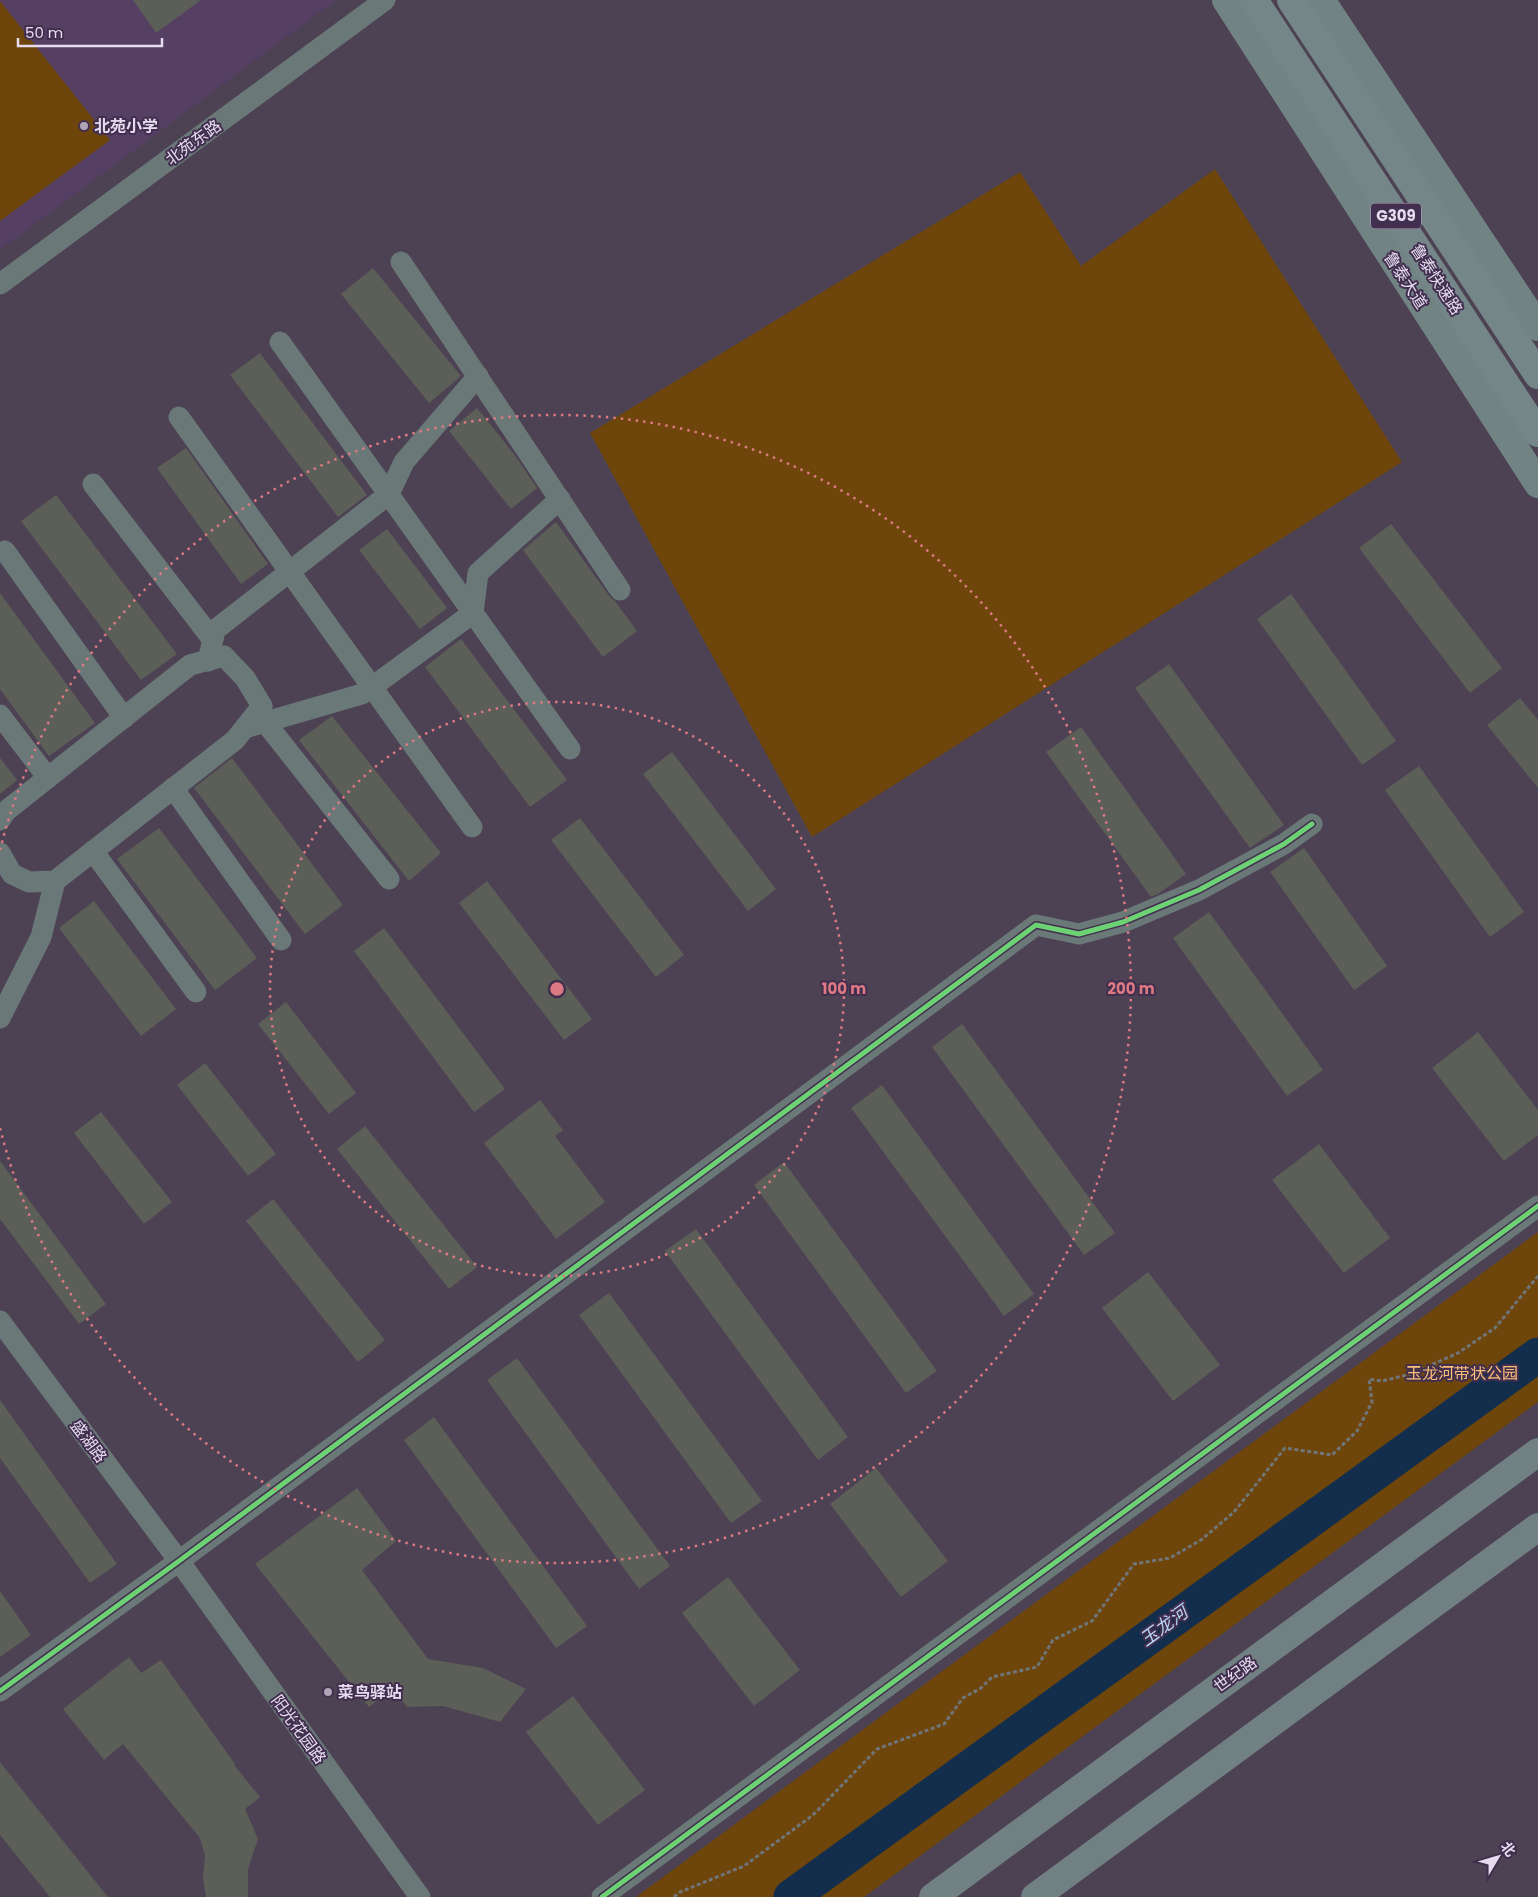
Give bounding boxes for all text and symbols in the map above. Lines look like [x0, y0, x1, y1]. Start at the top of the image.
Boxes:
scale bar [18, 15, 161, 47]
text: 50 m [25, 22, 63, 43]
street label: 北苑东路 [161, 114, 226, 171]
place label: 北苑小学 [94, 115, 158, 138]
marker: 北苑小学 [78, 120, 90, 132]
road number: G309 [1371, 204, 1421, 228]
street label: 鲁泰快速路 [1405, 239, 1468, 319]
street label: 鲁泰大道 [1379, 247, 1433, 313]
text: 100 m [822, 978, 866, 999]
text: 200 m [1107, 978, 1155, 999]
centre of rings [548, 980, 566, 998]
park label: 玉龙河带状公园 [1406, 1362, 1518, 1385]
street label: 盛湖路 [65, 1415, 112, 1467]
water label: 玉龙河 [1135, 1598, 1195, 1652]
street label: 世纪路 [1209, 1651, 1261, 1698]
place label: 菜鸟驿站 [338, 1681, 402, 1704]
marker: 菜鸟驿站 [322, 1686, 334, 1698]
street label: 阳光花园路 [266, 1690, 331, 1768]
north arrow [1473, 1832, 1523, 1882]
text: 北 [1496, 1837, 1520, 1861]

